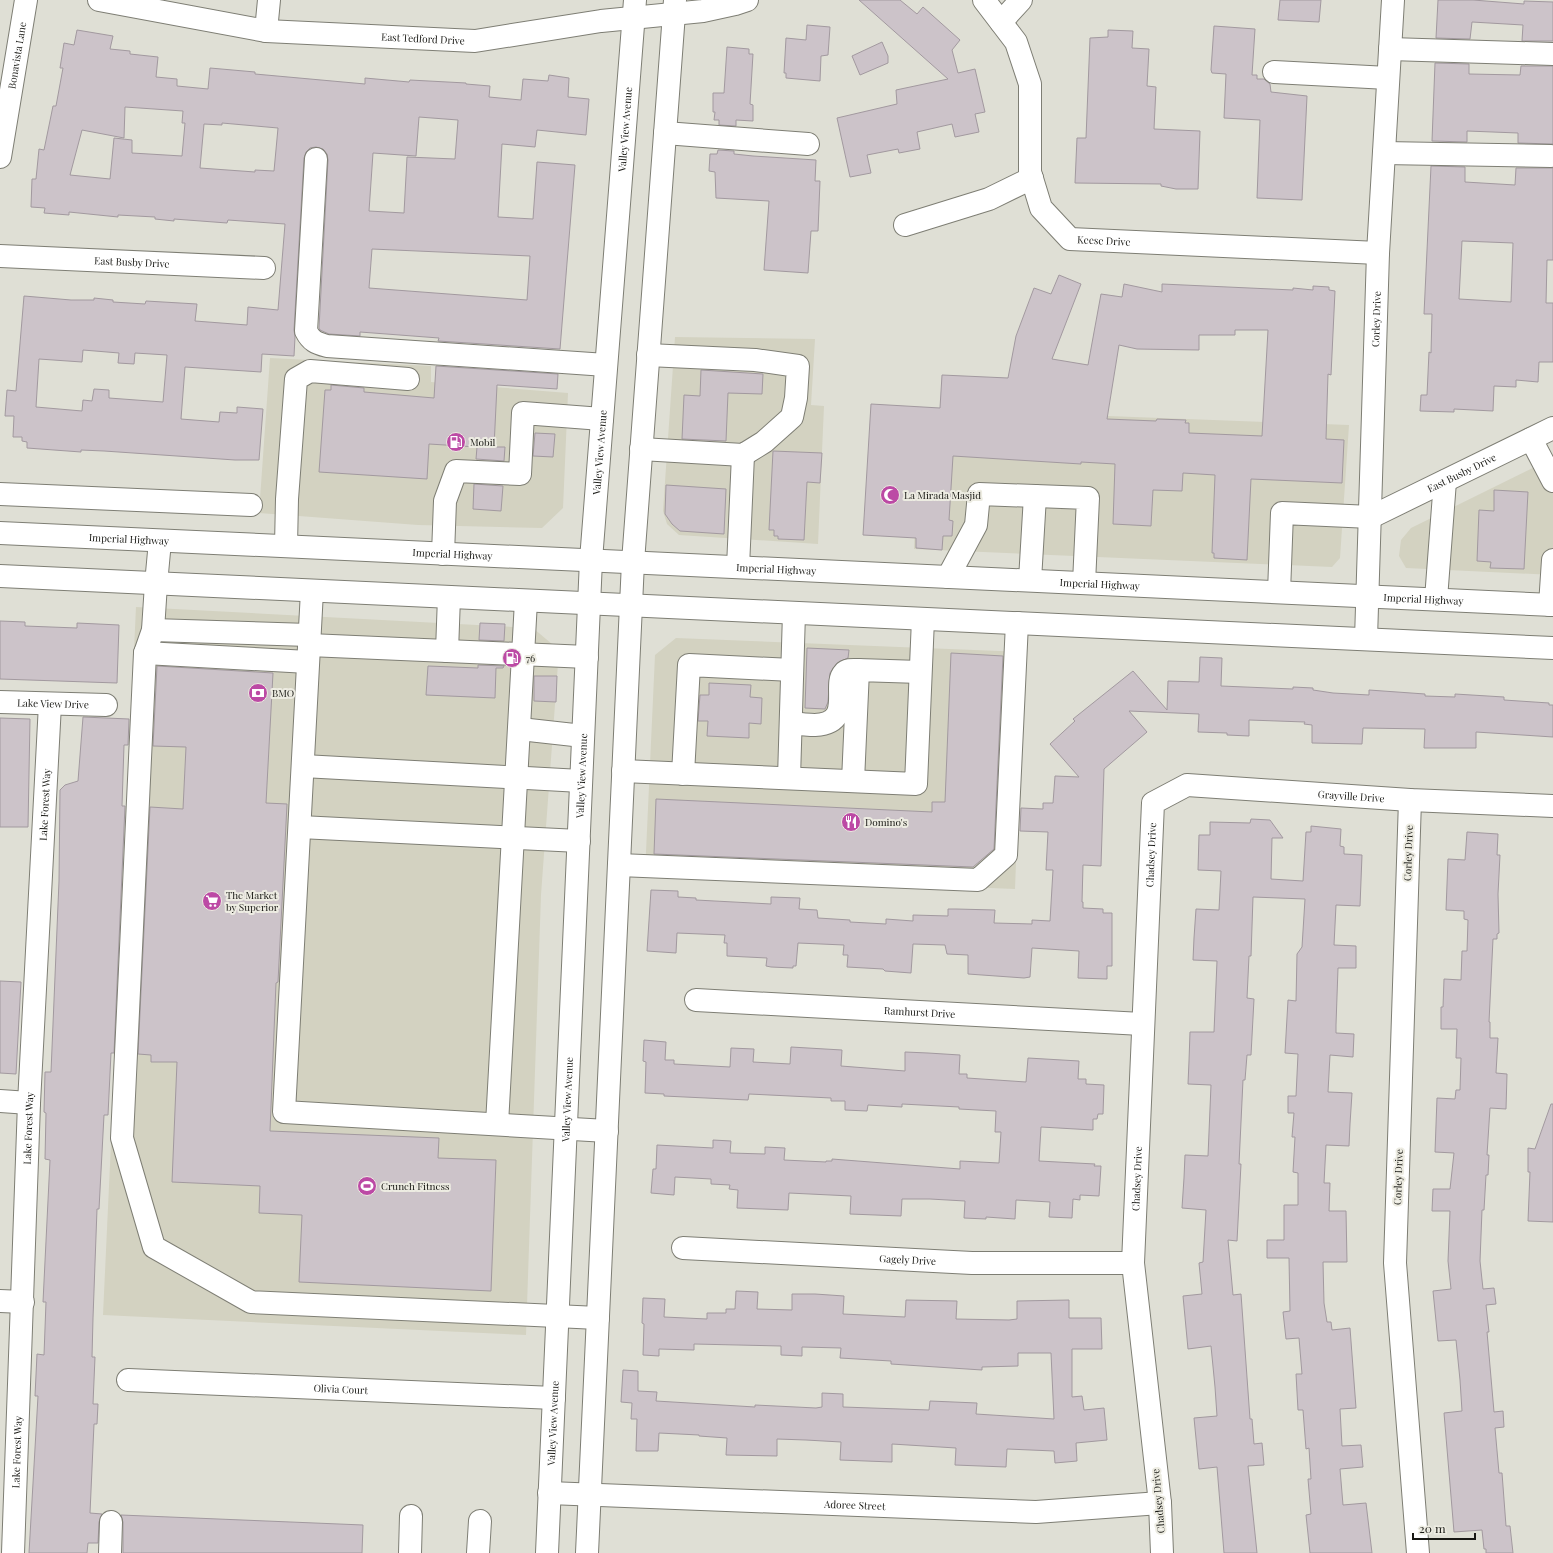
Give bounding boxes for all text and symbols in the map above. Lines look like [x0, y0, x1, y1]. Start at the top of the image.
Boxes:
street label: Bonavista Lane [4, 21, 29, 90]
street label: East Tedford Drive [381, 30, 465, 47]
street label: Valley View Avenue [614, 86, 635, 173]
street label: Keese Drive [1077, 232, 1131, 249]
street label: East Busby Drive [94, 253, 170, 271]
street label: Corley Drive [1368, 291, 1384, 347]
street label: Valley View Avenue [589, 409, 610, 496]
fuel station icon: Mobil [445, 431, 467, 453]
place label: Mobil [470, 435, 496, 449]
street label: East Busby Drive [1425, 450, 1498, 496]
mosque icon: La Mirada Masjid [879, 484, 901, 506]
place label: La Mirada Masjid [904, 488, 981, 502]
street label: Imperial Highway [89, 530, 169, 548]
street label: Imperial Highway [412, 545, 493, 563]
street label: Imperial Highway [736, 560, 817, 578]
street label: Imperial Highway [1059, 575, 1140, 593]
street label: Imperial Highway [1383, 590, 1464, 608]
fuel station icon: 76 [501, 647, 523, 669]
place label: 76 [526, 651, 535, 665]
bank icon: BMO [247, 682, 269, 704]
place label: BMO [272, 686, 294, 700]
street label: Lake View Drive [17, 695, 89, 712]
street label: Valley View Avenue [573, 733, 590, 819]
street label: Lake Forest Way [36, 768, 54, 841]
street label: Grayville Drive [1317, 787, 1385, 805]
restaurant icon: Domino's [840, 811, 862, 833]
place label: Domino's [865, 815, 907, 829]
street label: Chadsey Drive [1142, 822, 1159, 888]
street label: Corley Drive [1400, 825, 1416, 881]
place label: The Market by Superior [226, 888, 279, 914]
supermarket icon: The Market by Superior [201, 890, 223, 912]
street label: Ramhurst Drive [884, 1003, 956, 1021]
street label: Valley View Avenue [558, 1057, 576, 1143]
street label: Lake Forest Way [20, 1092, 37, 1165]
street label: Chadsey Drive [1128, 1146, 1145, 1211]
street label: Corley Drive [1390, 1149, 1406, 1205]
sports icon: Crunch Fitness [356, 1175, 378, 1197]
place label: Crunch Fitness [381, 1179, 449, 1193]
street label: Gagely Drive [879, 1251, 936, 1268]
street label: Valley View Avenue [544, 1380, 562, 1467]
street label: Olivia Court [313, 1381, 369, 1397]
street label: Lake Forest Way [8, 1416, 25, 1489]
street label: Chadsey Drive [1148, 1468, 1168, 1534]
street label: Adoree Street [823, 1497, 886, 1513]
scale bar [1413, 1515, 1475, 1541]
text: 20 m [1419, 1520, 1446, 1536]

